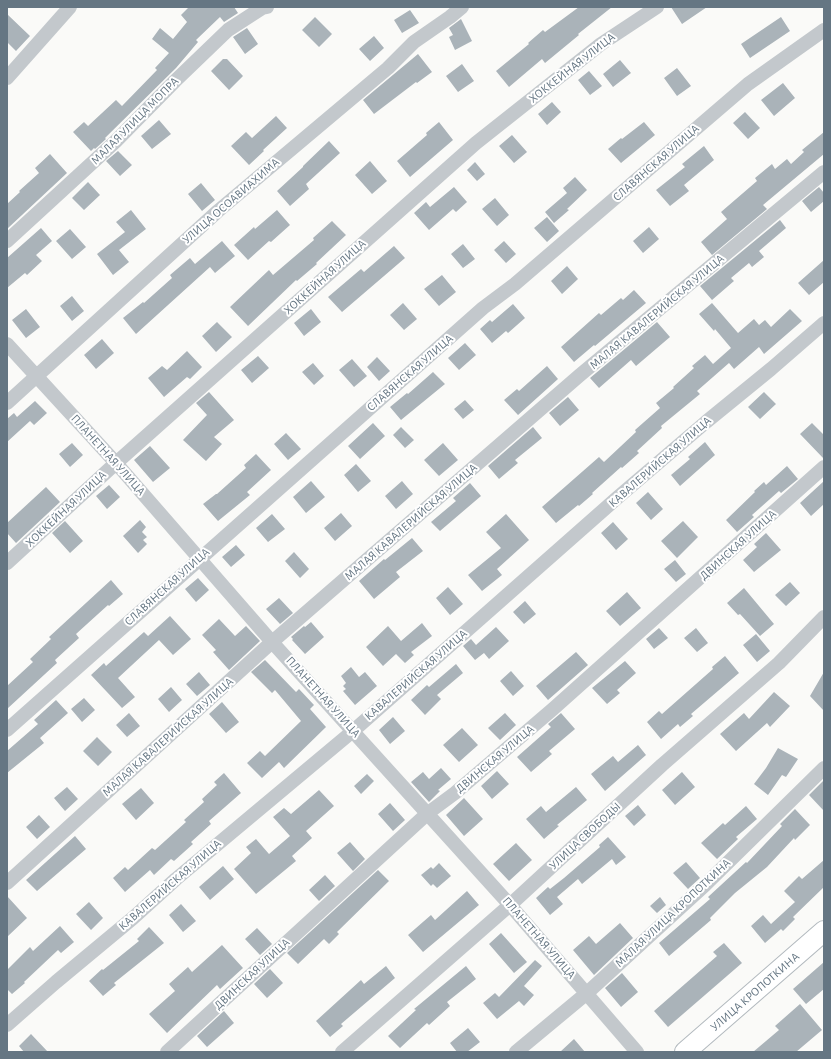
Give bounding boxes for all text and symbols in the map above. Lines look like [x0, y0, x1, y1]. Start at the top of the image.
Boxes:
street label: ХОККЕЙНАЯ УЛИЦА [526, 30, 618, 106]
street label: МАЛАЯ УЛИЦА МОПРА [88, 74, 182, 168]
street label: СЛАВЯНСКАЯ УЛИЦА [610, 122, 702, 204]
street label: УЛИЦА ОСОАВИАХИМА [180, 155, 282, 247]
street label: ХОККЕЙНАЯ УЛИЦА [281, 236, 369, 318]
street label: МАЛАЯ КАВАЛЕРИЙСКАЯ УЛИЦА [587, 251, 727, 373]
street label: СЛАВЯНСКАЯ УЛИЦА [364, 332, 456, 414]
street label: ПЛАНЕТНАЯ УЛИЦА [68, 411, 148, 499]
street label: КАВАЛЕРИЙСКАЯ УЛИЦА [606, 413, 714, 511]
street label: МАЛАЯ КАВАЛЕРИЙСКАЯ УЛИЦА [342, 460, 480, 584]
street label: ХОККЕЙНАЯ УЛИЦА [23, 468, 109, 550]
street label: ДВИНСКАЯ УЛИЦА [697, 507, 779, 583]
street label: СЛАВЯНСКАЯ УЛИЦА [121, 545, 213, 629]
street label: КАВАЛЕРИЙСКАЯ УЛИЦА [362, 626, 470, 724]
street label: ПЛАНЕТНАЯ УЛИЦА [283, 653, 363, 741]
street label: МАЛАЯ КАВАЛЕРИЙСКАЯ УЛИЦА [100, 674, 236, 800]
street label: ДВИНСКАЯ УЛИЦА [453, 722, 537, 796]
street label: УЛИЦА СВОБОДЫ [546, 799, 624, 873]
street label: КАВАЛЕРИЙСКАЯ УЛИЦА [116, 836, 224, 934]
street label: МАЛАЯ УЛИЦА КРОПОТКИНА [612, 856, 734, 970]
street label: ПЛАНЕТНАЯ УЛИЦА [499, 894, 579, 982]
street label: ДВИНСКАЯ УЛИЦА [211, 935, 293, 1013]
street label: УЛИЦА КРОПОТКИНА [708, 950, 802, 1034]

